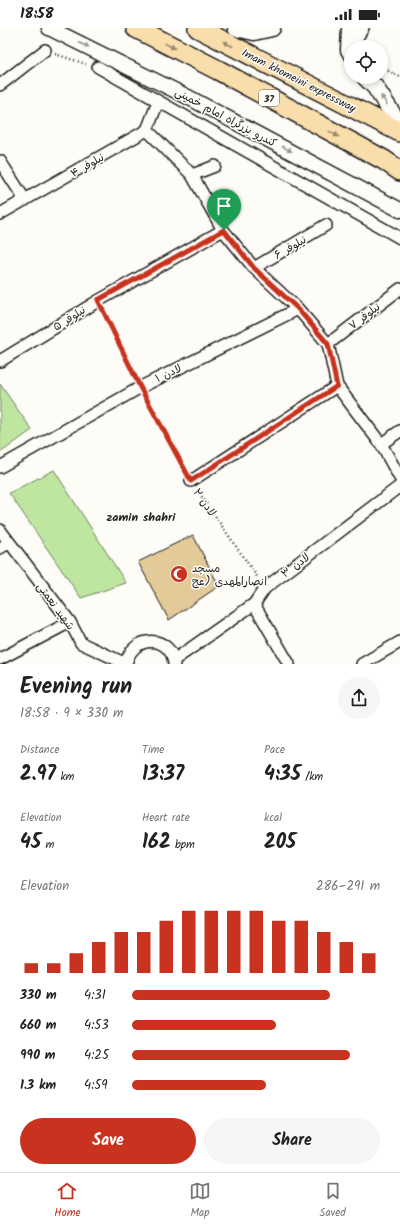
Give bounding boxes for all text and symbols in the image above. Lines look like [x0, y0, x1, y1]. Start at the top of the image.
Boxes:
text: 18:58 [20, 2, 54, 26]
one-way arrow [223, 40, 234, 47]
map controls [344, 40, 388, 84]
button: locate [344, 40, 388, 84]
one-way arrow [78, 42, 90, 48]
one-way arrow [165, 43, 176, 49]
street label: Imam khomeini expressway [238, 44, 360, 118]
street label: کندرو بزرگراه امام خمینی [171, 83, 280, 153]
road number: 37 [259, 90, 279, 106]
one-way arrow [380, 94, 387, 106]
one-way arrow [328, 130, 340, 137]
one-way arrow [281, 146, 293, 152]
street label: نیلوفر ۴ [67, 149, 108, 183]
pin [207, 189, 241, 230]
icon: arrive [213, 195, 235, 217]
street label: نیلوفر ۶ [271, 231, 310, 264]
street label: نیلوفر ۷ [345, 299, 384, 335]
street label: نیلوفر ۵ [50, 302, 90, 336]
street label: لادن ۱ [152, 360, 185, 388]
street label: لادن ۲ [188, 485, 220, 520]
district label: zamin shahri [107, 508, 176, 527]
street label: لادن ۳ [277, 549, 314, 583]
place label: مسجد انصارالمهدی (عج [192, 560, 267, 591]
mosque icon: مسجد انصارالمهدی (عج [169, 564, 189, 584]
street label: شهید نعمتی [32, 579, 79, 634]
text: Evening run [20, 670, 132, 705]
button: share [338, 677, 380, 719]
text: 18:58 · 9 × 330 m [20, 703, 123, 724]
text: Distance [20, 741, 60, 759]
text: Time [142, 741, 164, 759]
text: Pace [264, 741, 285, 759]
text: 2.97 [20, 759, 56, 791]
text: 13:37 [142, 759, 184, 791]
text: 4:35 [264, 759, 301, 791]
text: km [56, 768, 74, 786]
text: /km [301, 768, 323, 786]
text: Elevation [20, 809, 62, 827]
text: Heart rate [142, 809, 190, 827]
text: kcal [264, 809, 282, 827]
text: 45 [20, 827, 41, 859]
text: 162 [142, 827, 171, 859]
text: 205 [264, 827, 296, 859]
text: m [41, 836, 54, 854]
text: bpm [171, 836, 195, 854]
text: Elevation [20, 876, 69, 897]
text: 286–291 m [316, 876, 380, 897]
text: 330 m [20, 985, 57, 1006]
text: 4:31 [84, 985, 106, 1006]
text: 660 m [20, 1015, 56, 1036]
text: 4:53 [84, 1015, 109, 1036]
text: 990 m [20, 1045, 55, 1066]
text: 4:25 [84, 1045, 109, 1066]
text: 1.3 km [20, 1075, 56, 1096]
text: 4:59 [84, 1075, 108, 1096]
button: Save [20, 1118, 196, 1164]
button: Share [204, 1118, 380, 1164]
tab: Home [54, 1180, 80, 1222]
tab: Map [189, 1180, 211, 1222]
tab: Saved [320, 1180, 346, 1222]

